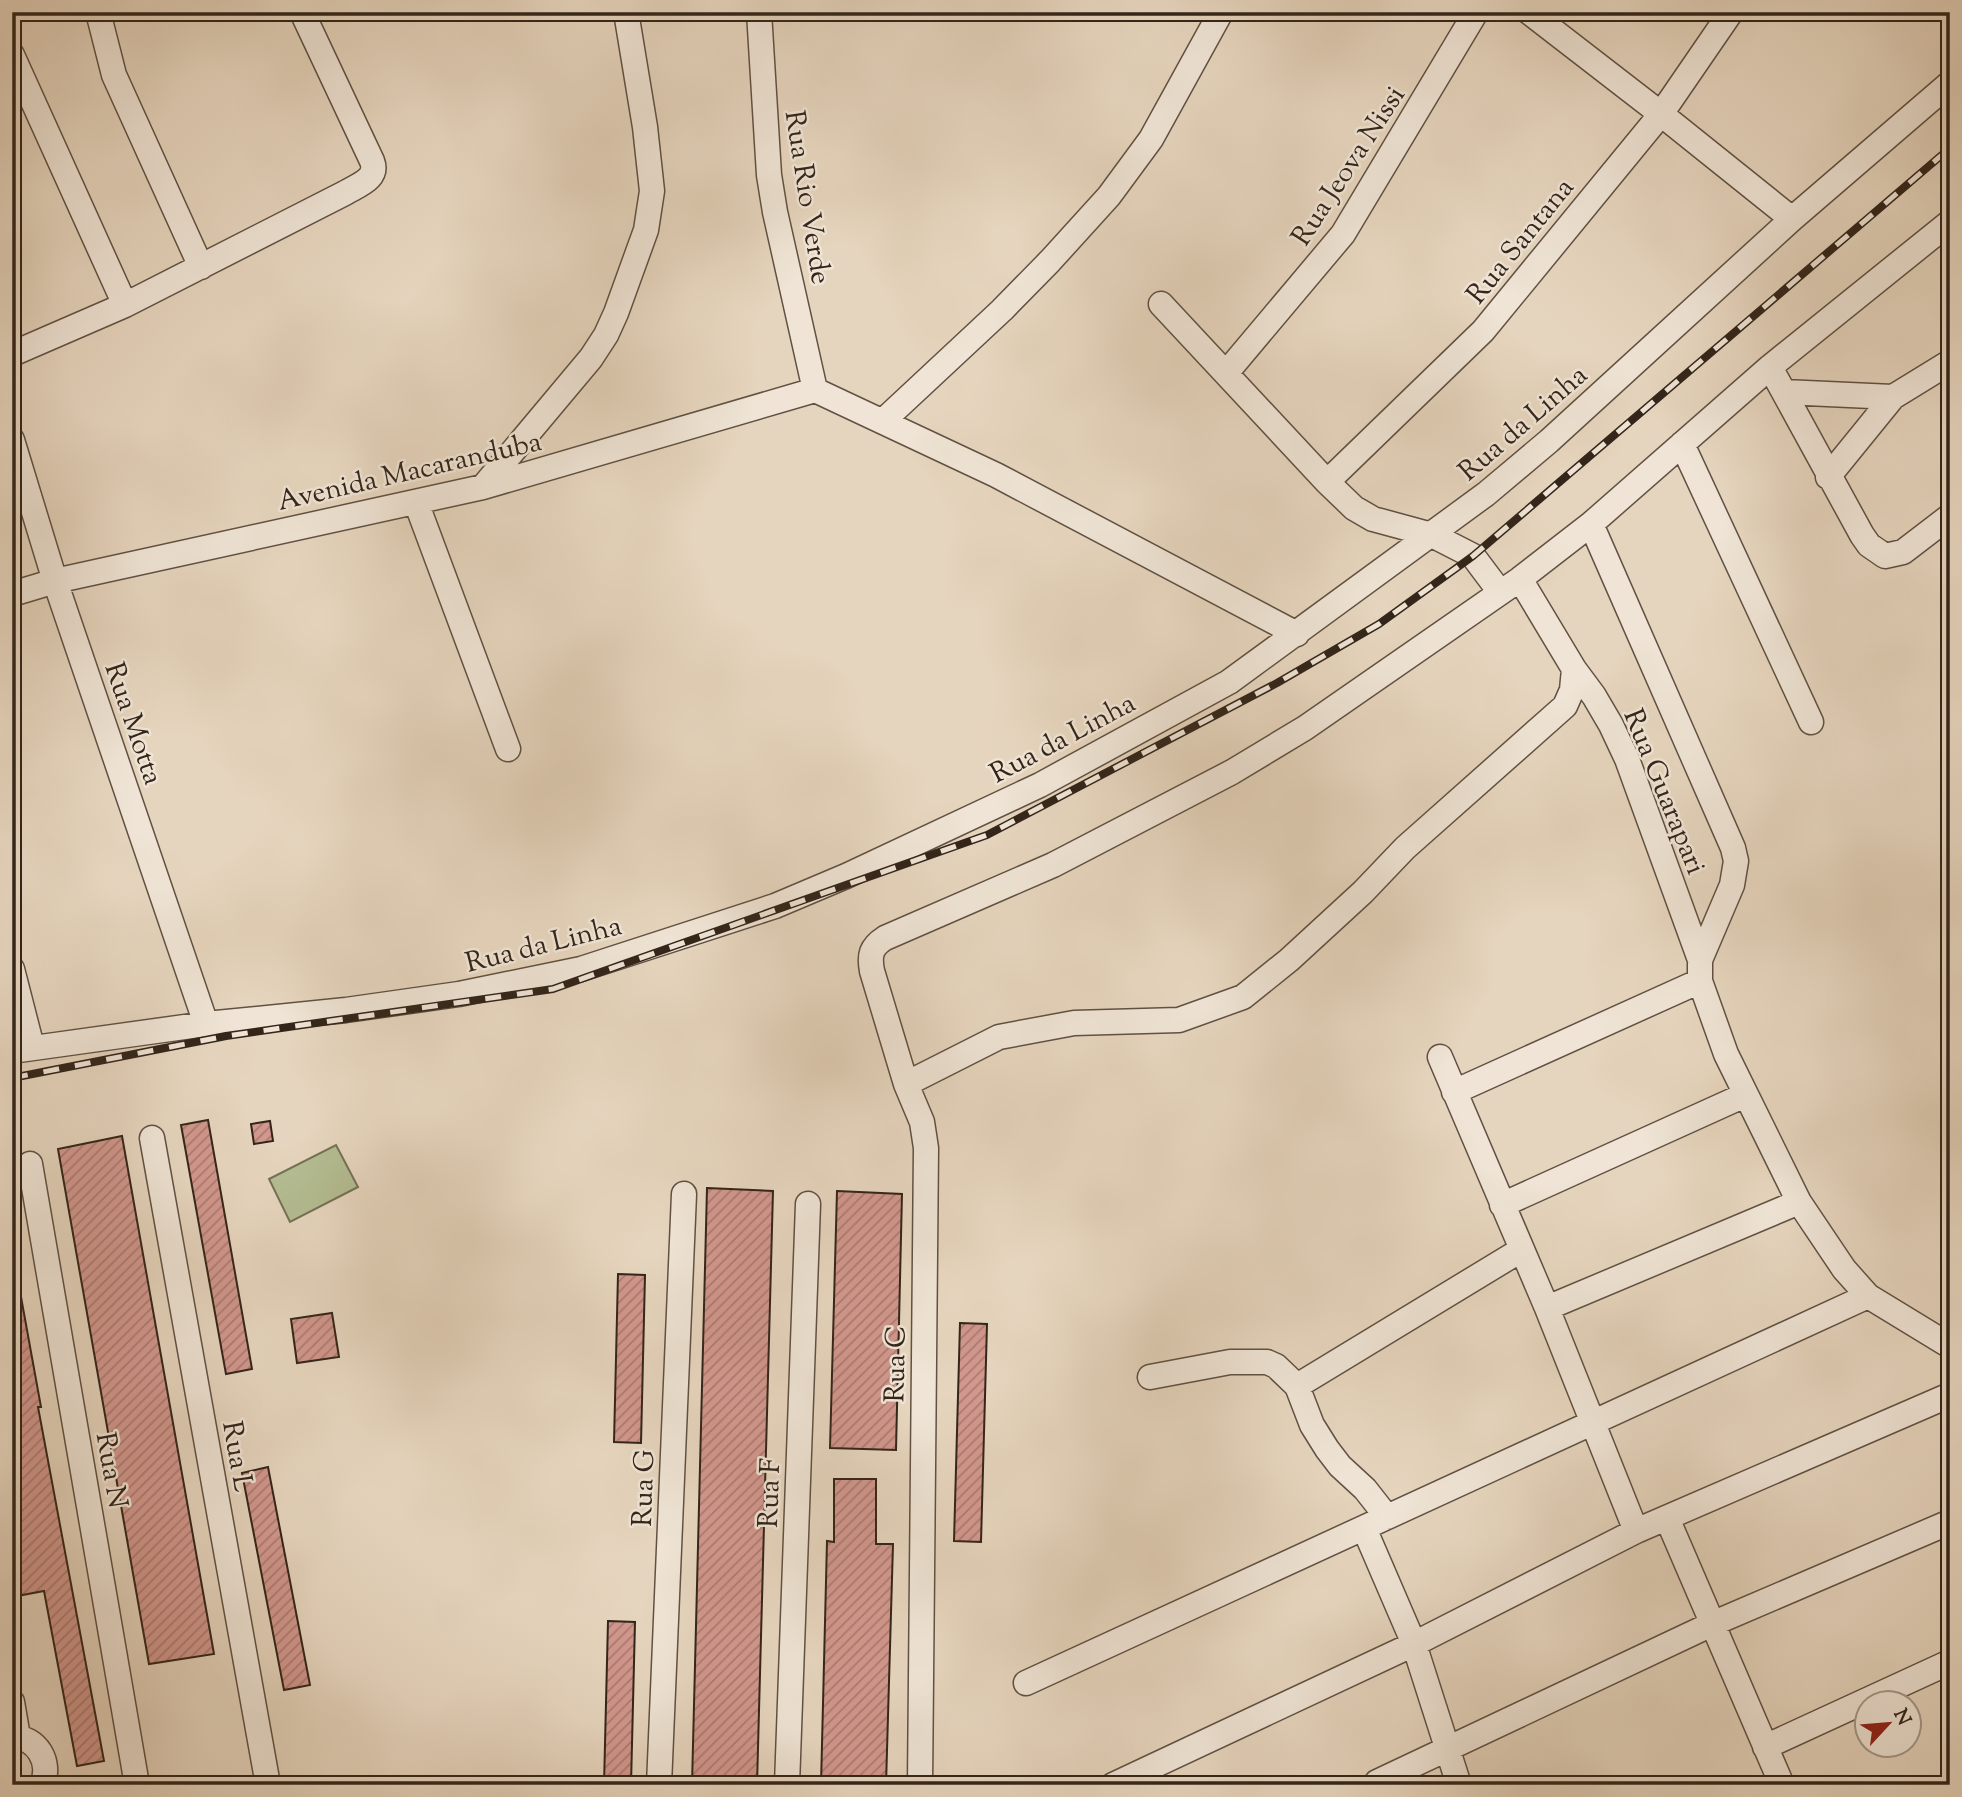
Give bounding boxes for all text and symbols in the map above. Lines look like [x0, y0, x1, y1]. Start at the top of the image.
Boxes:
street label: Rua Jeova Nissi [1283, 79, 1416, 255]
street label: Rua Rio Verde [773, 108, 840, 287]
street label: Rua Santana [1458, 170, 1585, 314]
street label: Rua da Linha [1451, 357, 1597, 492]
street label: Avenida Macaranduba [274, 423, 546, 523]
street label: Rua Motta [93, 657, 172, 791]
street label: Rua da Linha [984, 684, 1143, 795]
street label: Rua Guarapari [1612, 703, 1715, 881]
street label: Rua da Linha [461, 907, 626, 985]
street label: Rua C [876, 1325, 918, 1403]
street label: Rua L [210, 1418, 262, 1495]
street label: Rua N [84, 1429, 136, 1512]
street label: Rua G [624, 1449, 666, 1527]
street label: Rua F [750, 1458, 792, 1529]
north arrow [1854, 1688, 1924, 1758]
text: N [1886, 1705, 1916, 1730]

